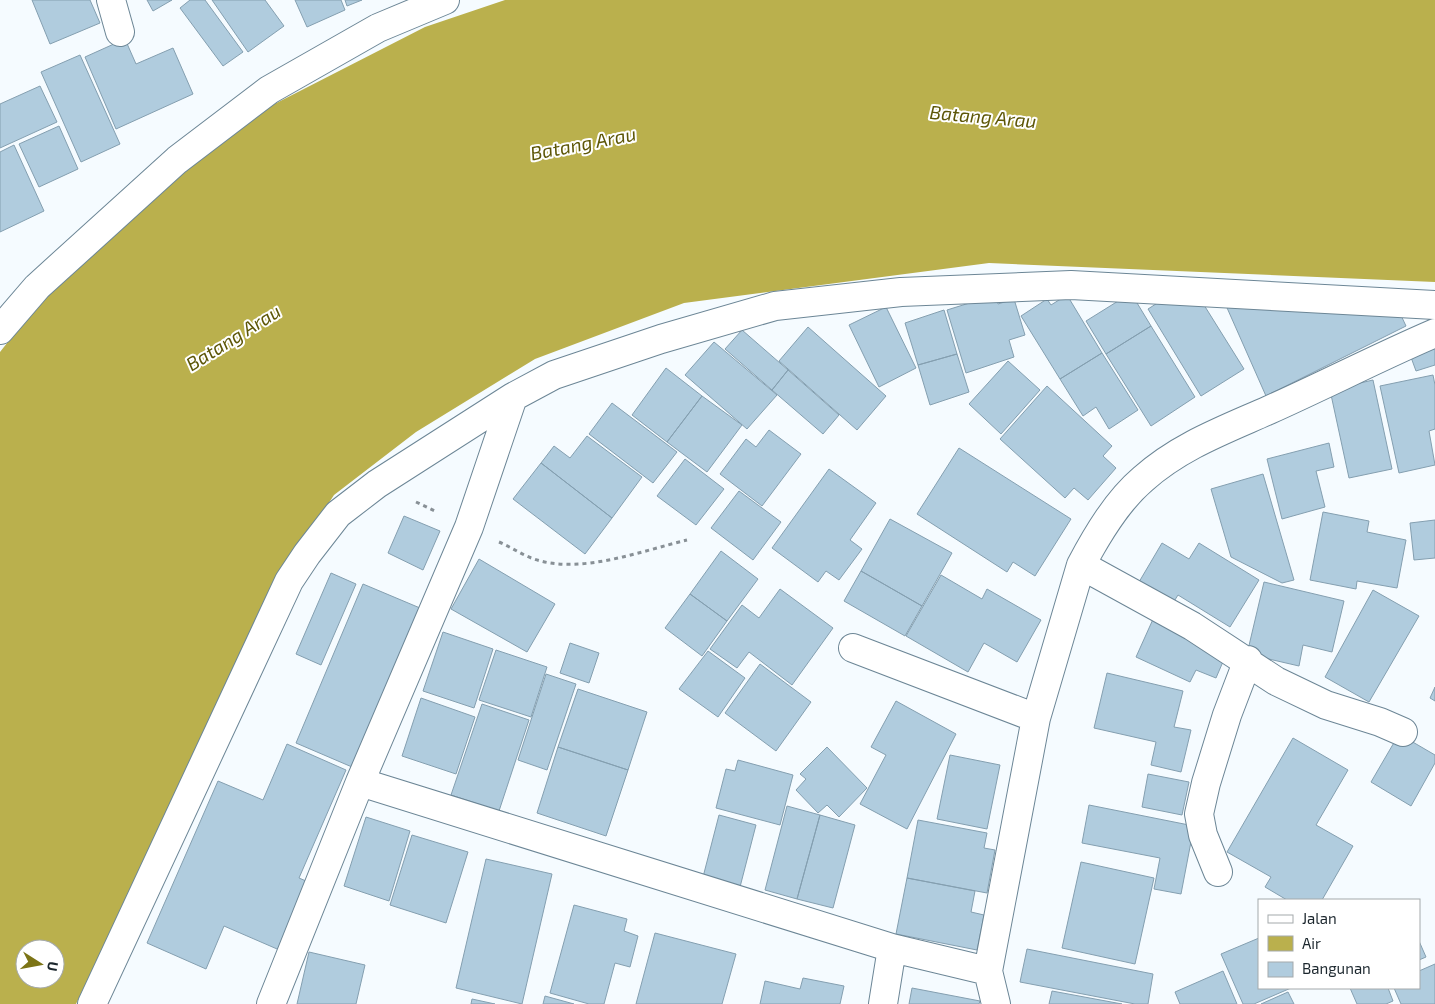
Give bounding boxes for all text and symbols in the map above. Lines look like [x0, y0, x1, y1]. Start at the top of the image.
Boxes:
water label: Batang Arau [929, 100, 1037, 132]
water label: Batang Arau [528, 121, 638, 165]
water label: Batang Arau [181, 299, 285, 375]
legend [1258, 899, 1420, 989]
text: Jalan [1302, 909, 1337, 927]
text: Air [1302, 934, 1321, 952]
north arrow [15, 939, 65, 989]
text: Bangunan [1302, 959, 1371, 977]
text: U [44, 960, 63, 973]

